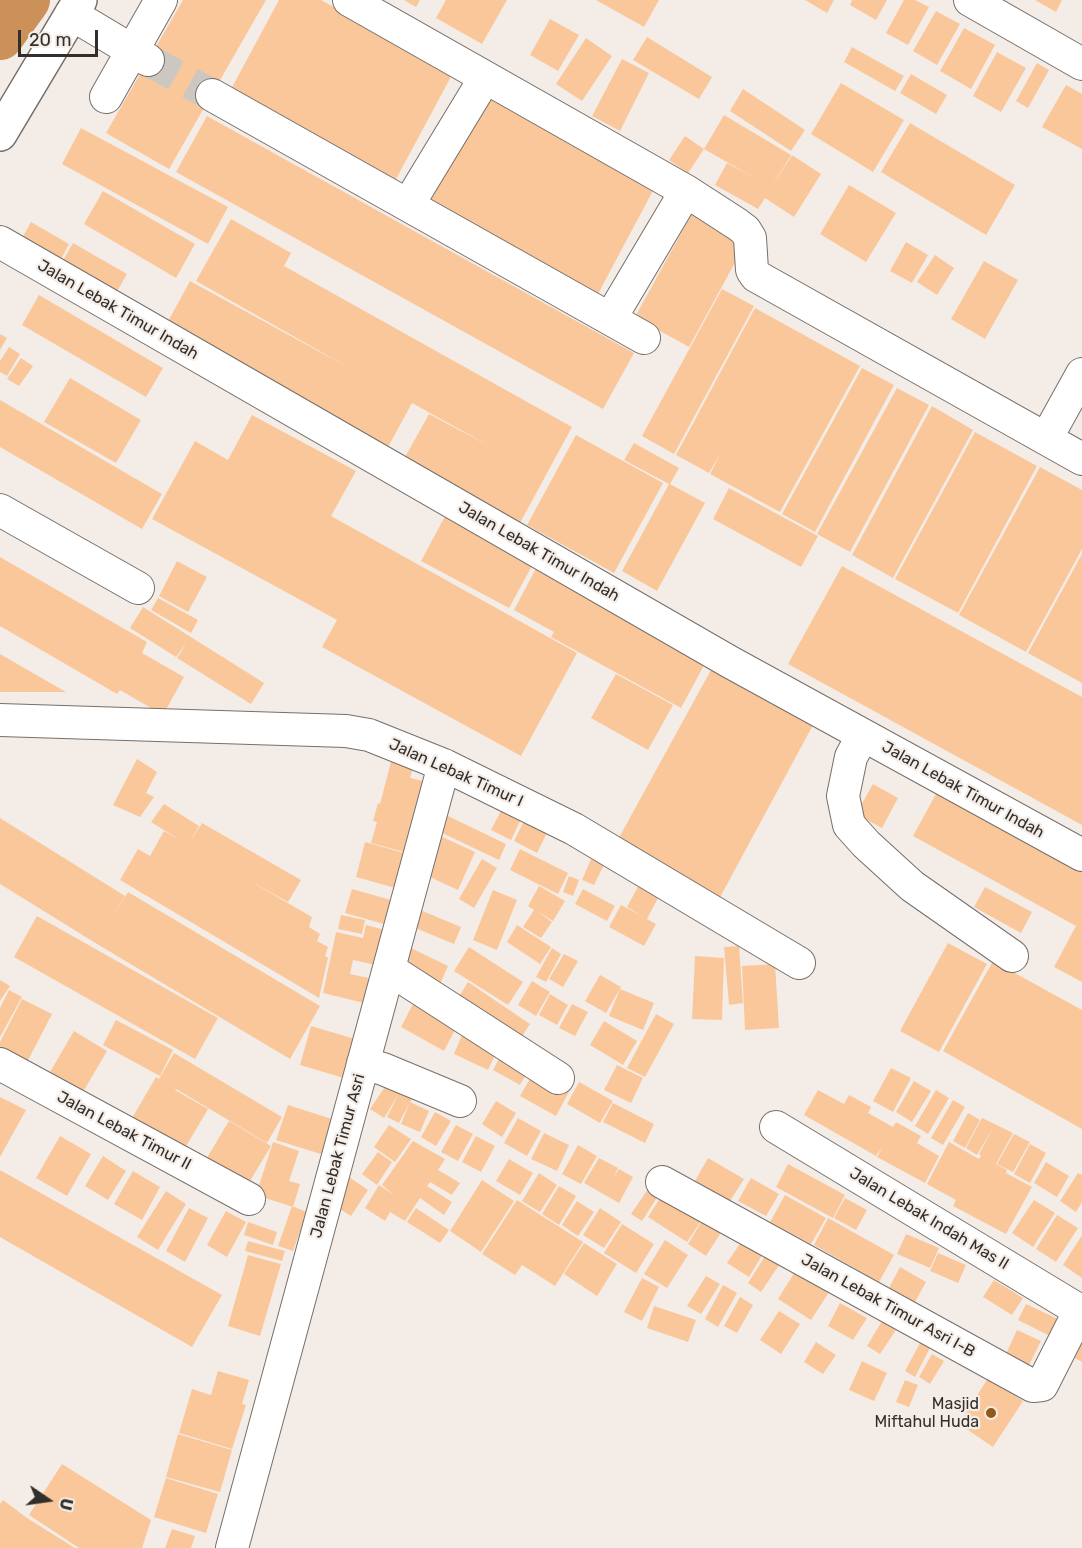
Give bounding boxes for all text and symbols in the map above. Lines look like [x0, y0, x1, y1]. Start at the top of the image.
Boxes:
scale bar [21, 18, 100, 56]
text: 20 m [29, 29, 71, 51]
street label: Jalan Lebak Timur Indah [34, 256, 202, 364]
street label: Jalan Lebak Timur Indah [455, 498, 623, 606]
street label: Jalan Lebak Timur I [386, 735, 526, 811]
street label: Jalan Lebak Timur Indah [878, 737, 1048, 843]
street label: Jalan Lebak Timur Asri [307, 1072, 369, 1240]
street label: Jalan Lebak Timur II [54, 1087, 194, 1175]
street label: Jalan Lebak Indah Mas II [846, 1164, 1012, 1274]
street label: Jalan Lebak Timur Asri I-B [798, 1250, 978, 1362]
place label: Masjid Miftahul Huda [875, 1394, 979, 1432]
marker: Masjid Miftahul Huda [984, 1406, 998, 1420]
north arrow [18, 1470, 78, 1530]
text: U [55, 1496, 77, 1512]

